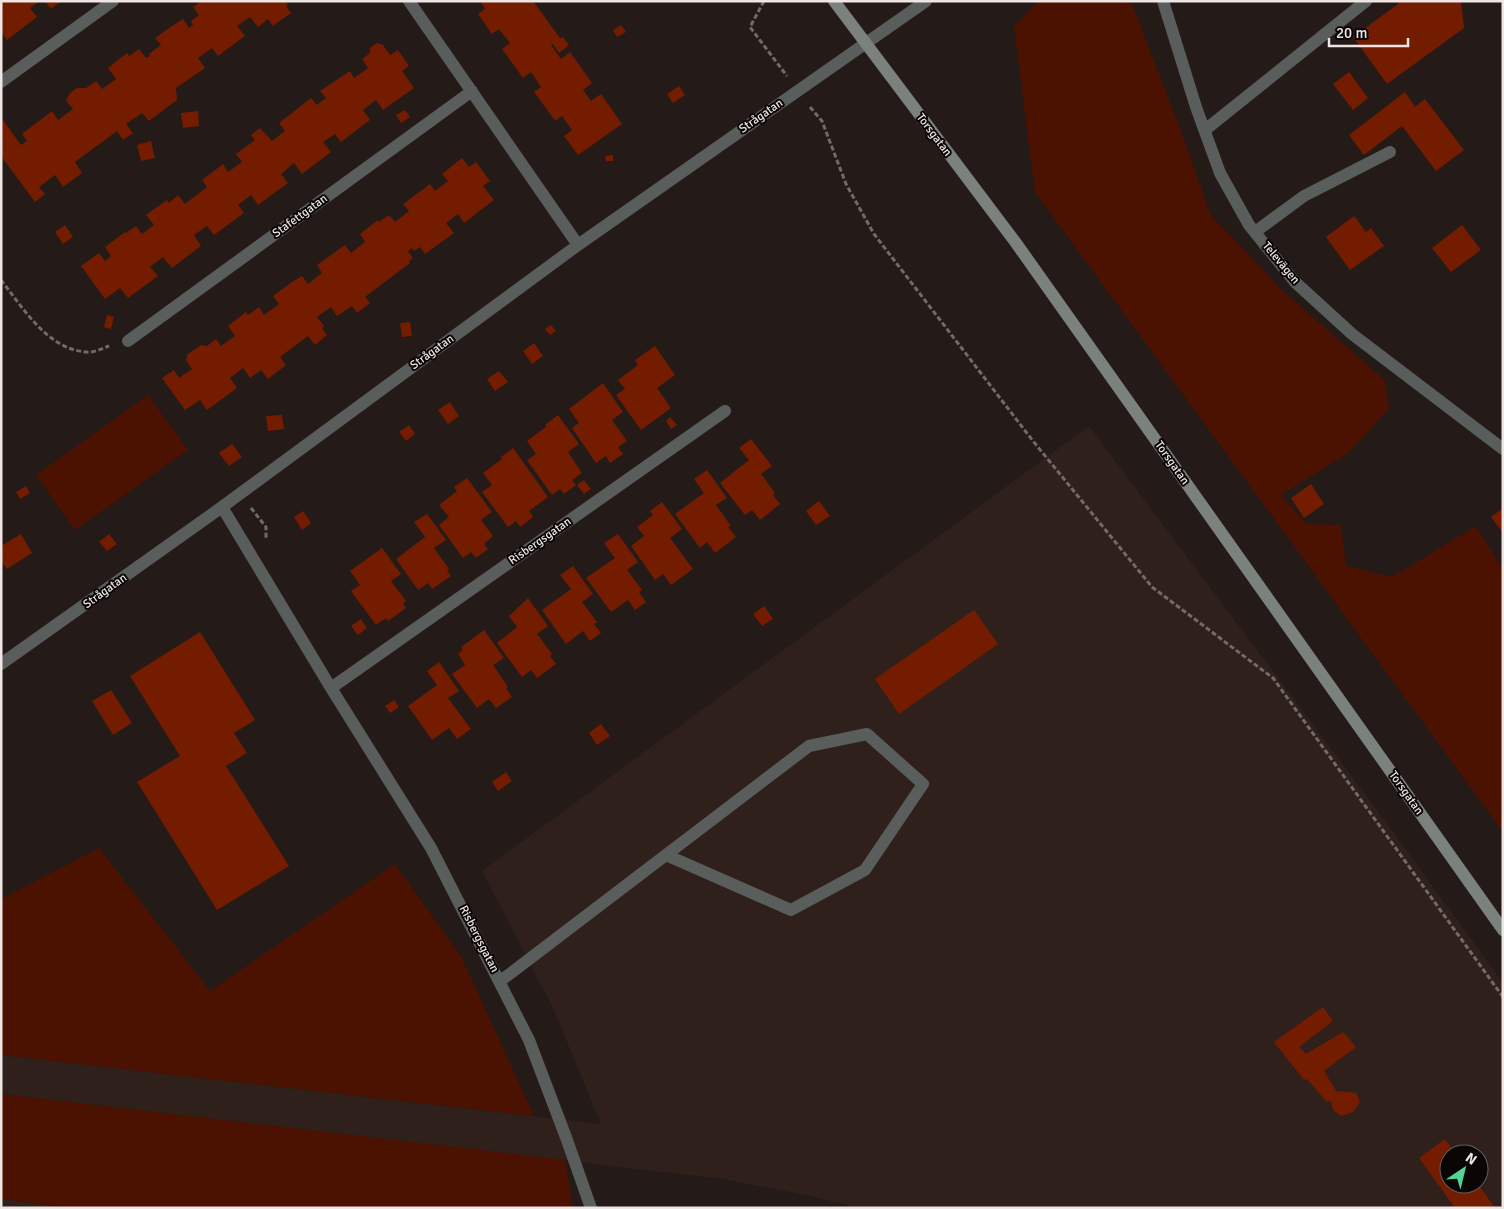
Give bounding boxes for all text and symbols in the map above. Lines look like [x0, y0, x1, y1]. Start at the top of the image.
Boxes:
scale bar [1329, 15, 1408, 47]
text: 20 m [1336, 24, 1367, 42]
street label: Strågatan [736, 95, 786, 137]
street label: Torsgatan [913, 111, 955, 159]
street label: Stafettgatan [270, 191, 330, 241]
street label: Televägen [1259, 239, 1303, 287]
street label: Strågatan [407, 331, 457, 373]
street label: Torsgatan [1152, 438, 1192, 488]
street label: Risbergsgatan [506, 514, 574, 568]
street label: Strågatan [80, 570, 130, 612]
street label: Torsgatan [1386, 768, 1426, 818]
street label: Risbergsgatan [456, 903, 502, 975]
north arrow [1439, 1144, 1489, 1194]
text: N [1462, 1149, 1480, 1169]

